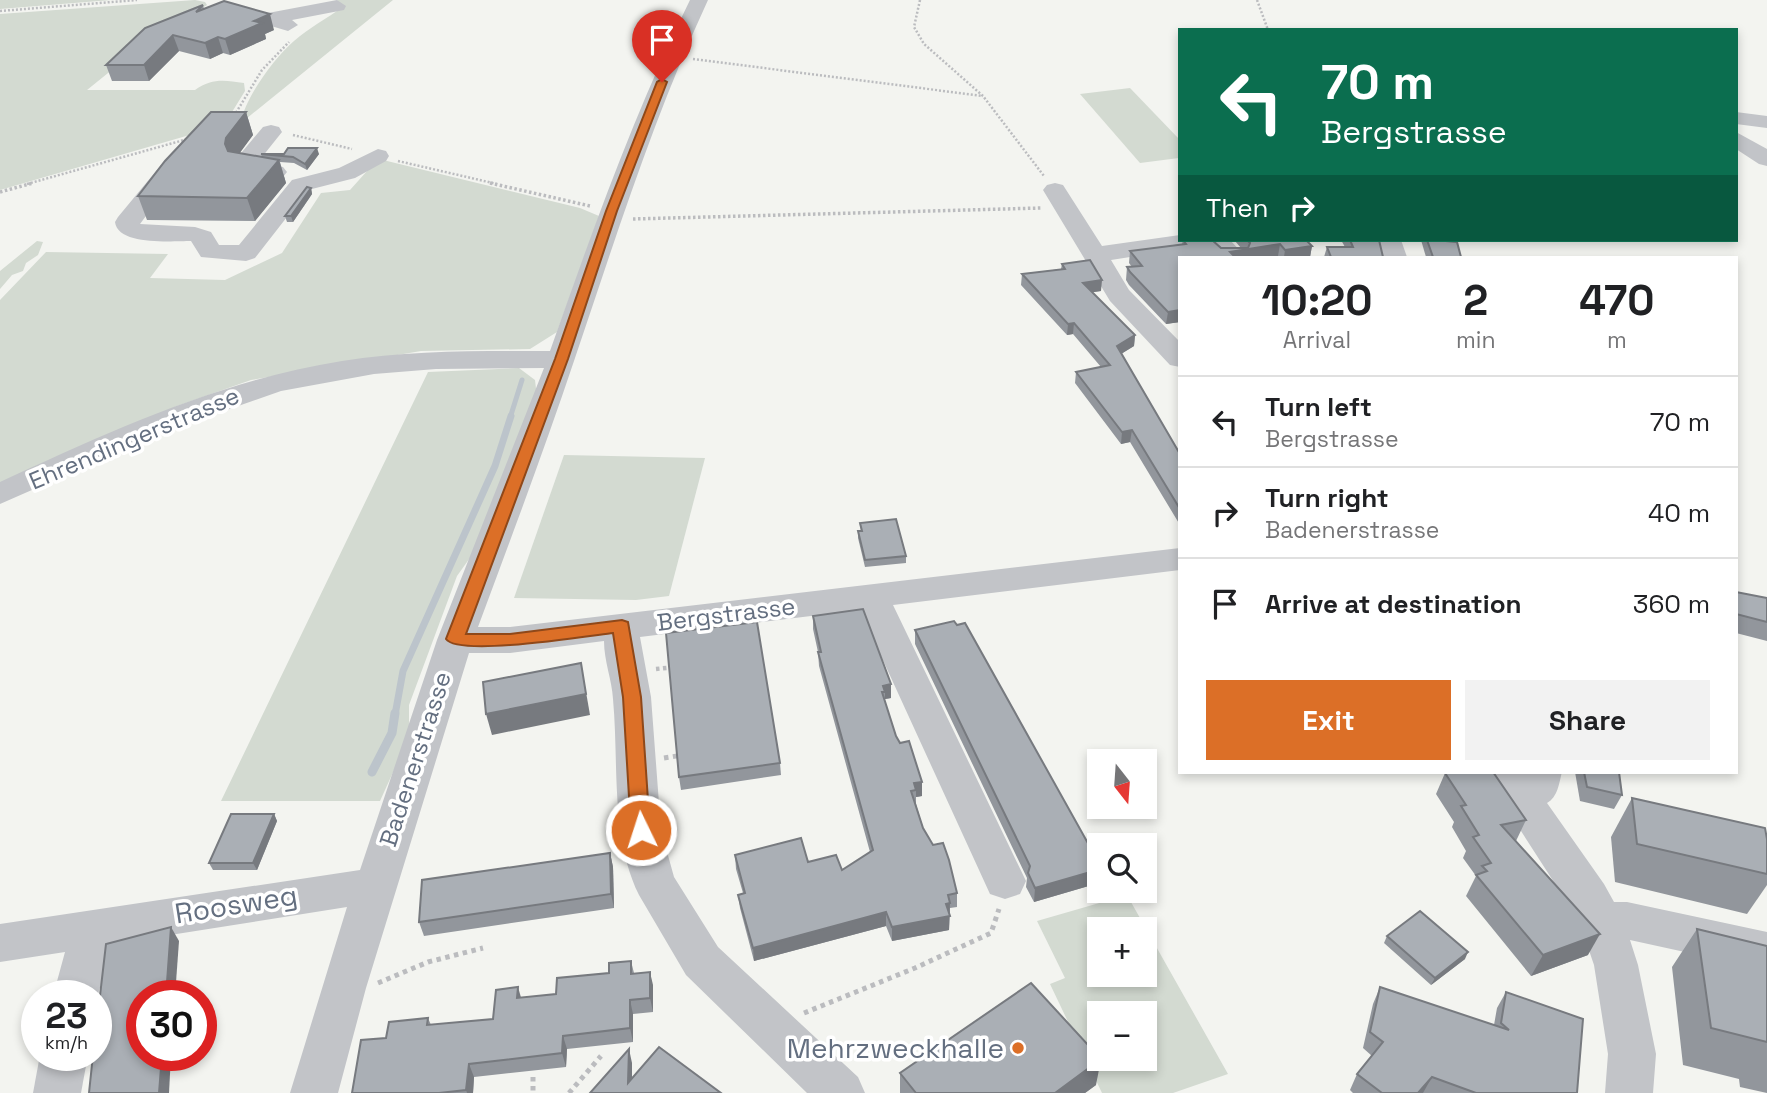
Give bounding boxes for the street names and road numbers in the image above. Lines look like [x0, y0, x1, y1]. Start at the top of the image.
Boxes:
street label: Ehrendingerstrasse [24, 380, 244, 496]
street label: Bergstrasse [655, 590, 797, 638]
street label: Badenerstrasse [372, 668, 458, 850]
street label: Roosweg [172, 877, 300, 931]

